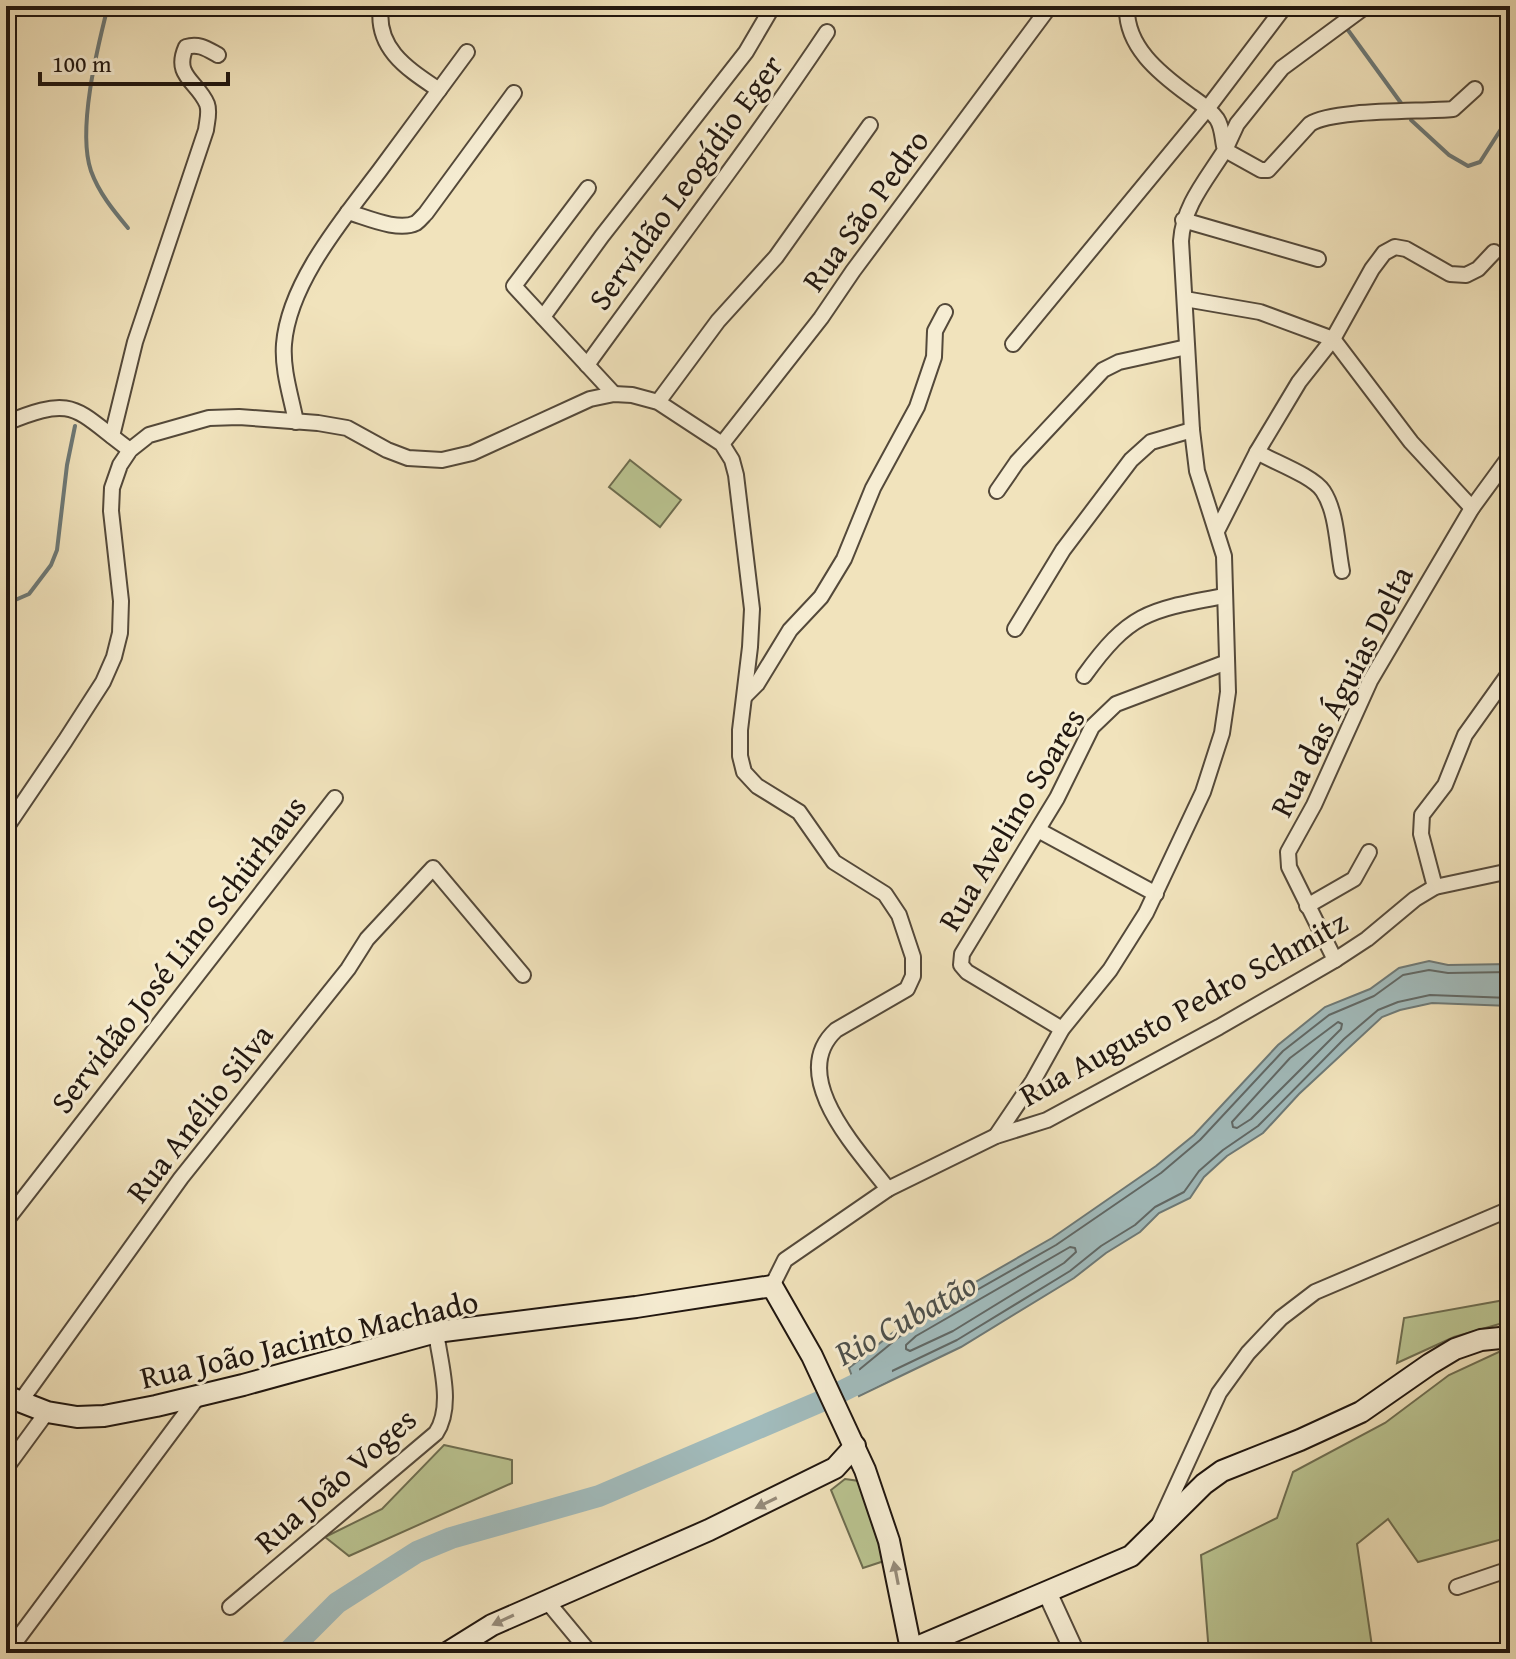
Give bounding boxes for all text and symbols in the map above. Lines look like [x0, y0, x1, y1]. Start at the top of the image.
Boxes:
scale bar [40, 36, 228, 86]
street label: Servidão Leogídio Eger [576, 44, 794, 320]
text: 100 m [52, 46, 112, 81]
street label: Rua São Pedro [790, 119, 940, 301]
street label: Rua das Águias Delta [1257, 557, 1425, 825]
street label: Rua Avelino Soares [926, 699, 1096, 939]
street label: Servidão José Lino Schürhaus [39, 785, 317, 1123]
street label: Rua Augusto Pedro Schmitz [1011, 898, 1355, 1118]
street label: Rua Anélio Silva [114, 1014, 284, 1212]
water label: Rio Cubatão [824, 1259, 985, 1378]
street label: Rua João Jacinto Machado [135, 1277, 483, 1401]
street label: Rua João Voges [243, 1396, 427, 1564]
one-way arrow [754, 1496, 777, 1509]
one-way arrow [889, 1560, 901, 1585]
one-way arrow [491, 1613, 514, 1627]

